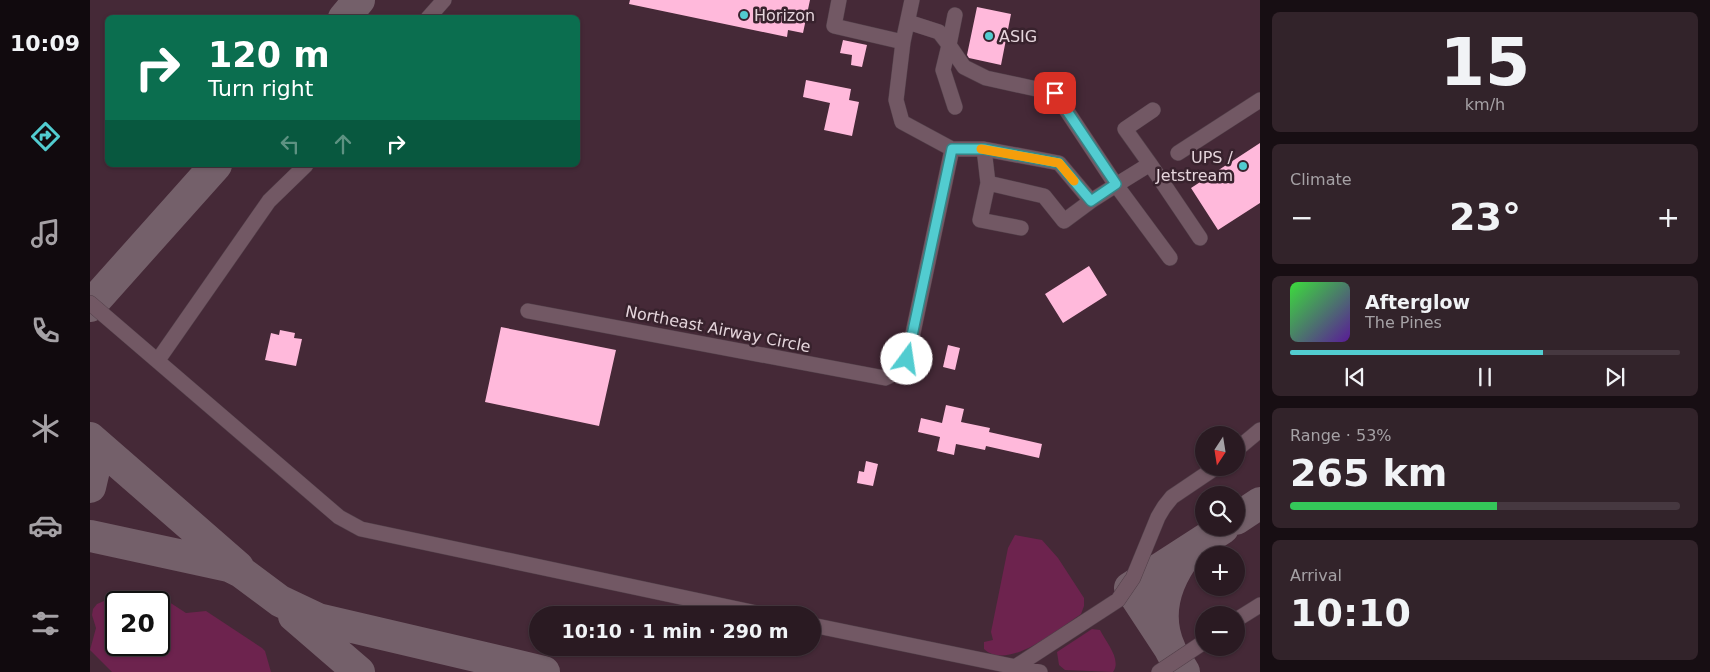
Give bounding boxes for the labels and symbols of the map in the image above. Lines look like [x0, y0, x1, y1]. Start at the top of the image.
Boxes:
place label: Horizon [754, 6, 815, 25]
marker: Horizon [738, 9, 750, 21]
place label: ASIG [999, 27, 1037, 46]
marker: ASIG [983, 30, 995, 42]
pin [1034, 72, 1076, 114]
place label: UPS / Jetstream [1155, 148, 1234, 185]
marker: UPS / Jetstream [1237, 160, 1249, 172]
street label: Northeast Airway Circle [624, 302, 812, 356]
position arrow [880, 332, 932, 384]
north arrow [1195, 426, 1245, 476]
speed limit sign: 20 [105, 591, 170, 656]

